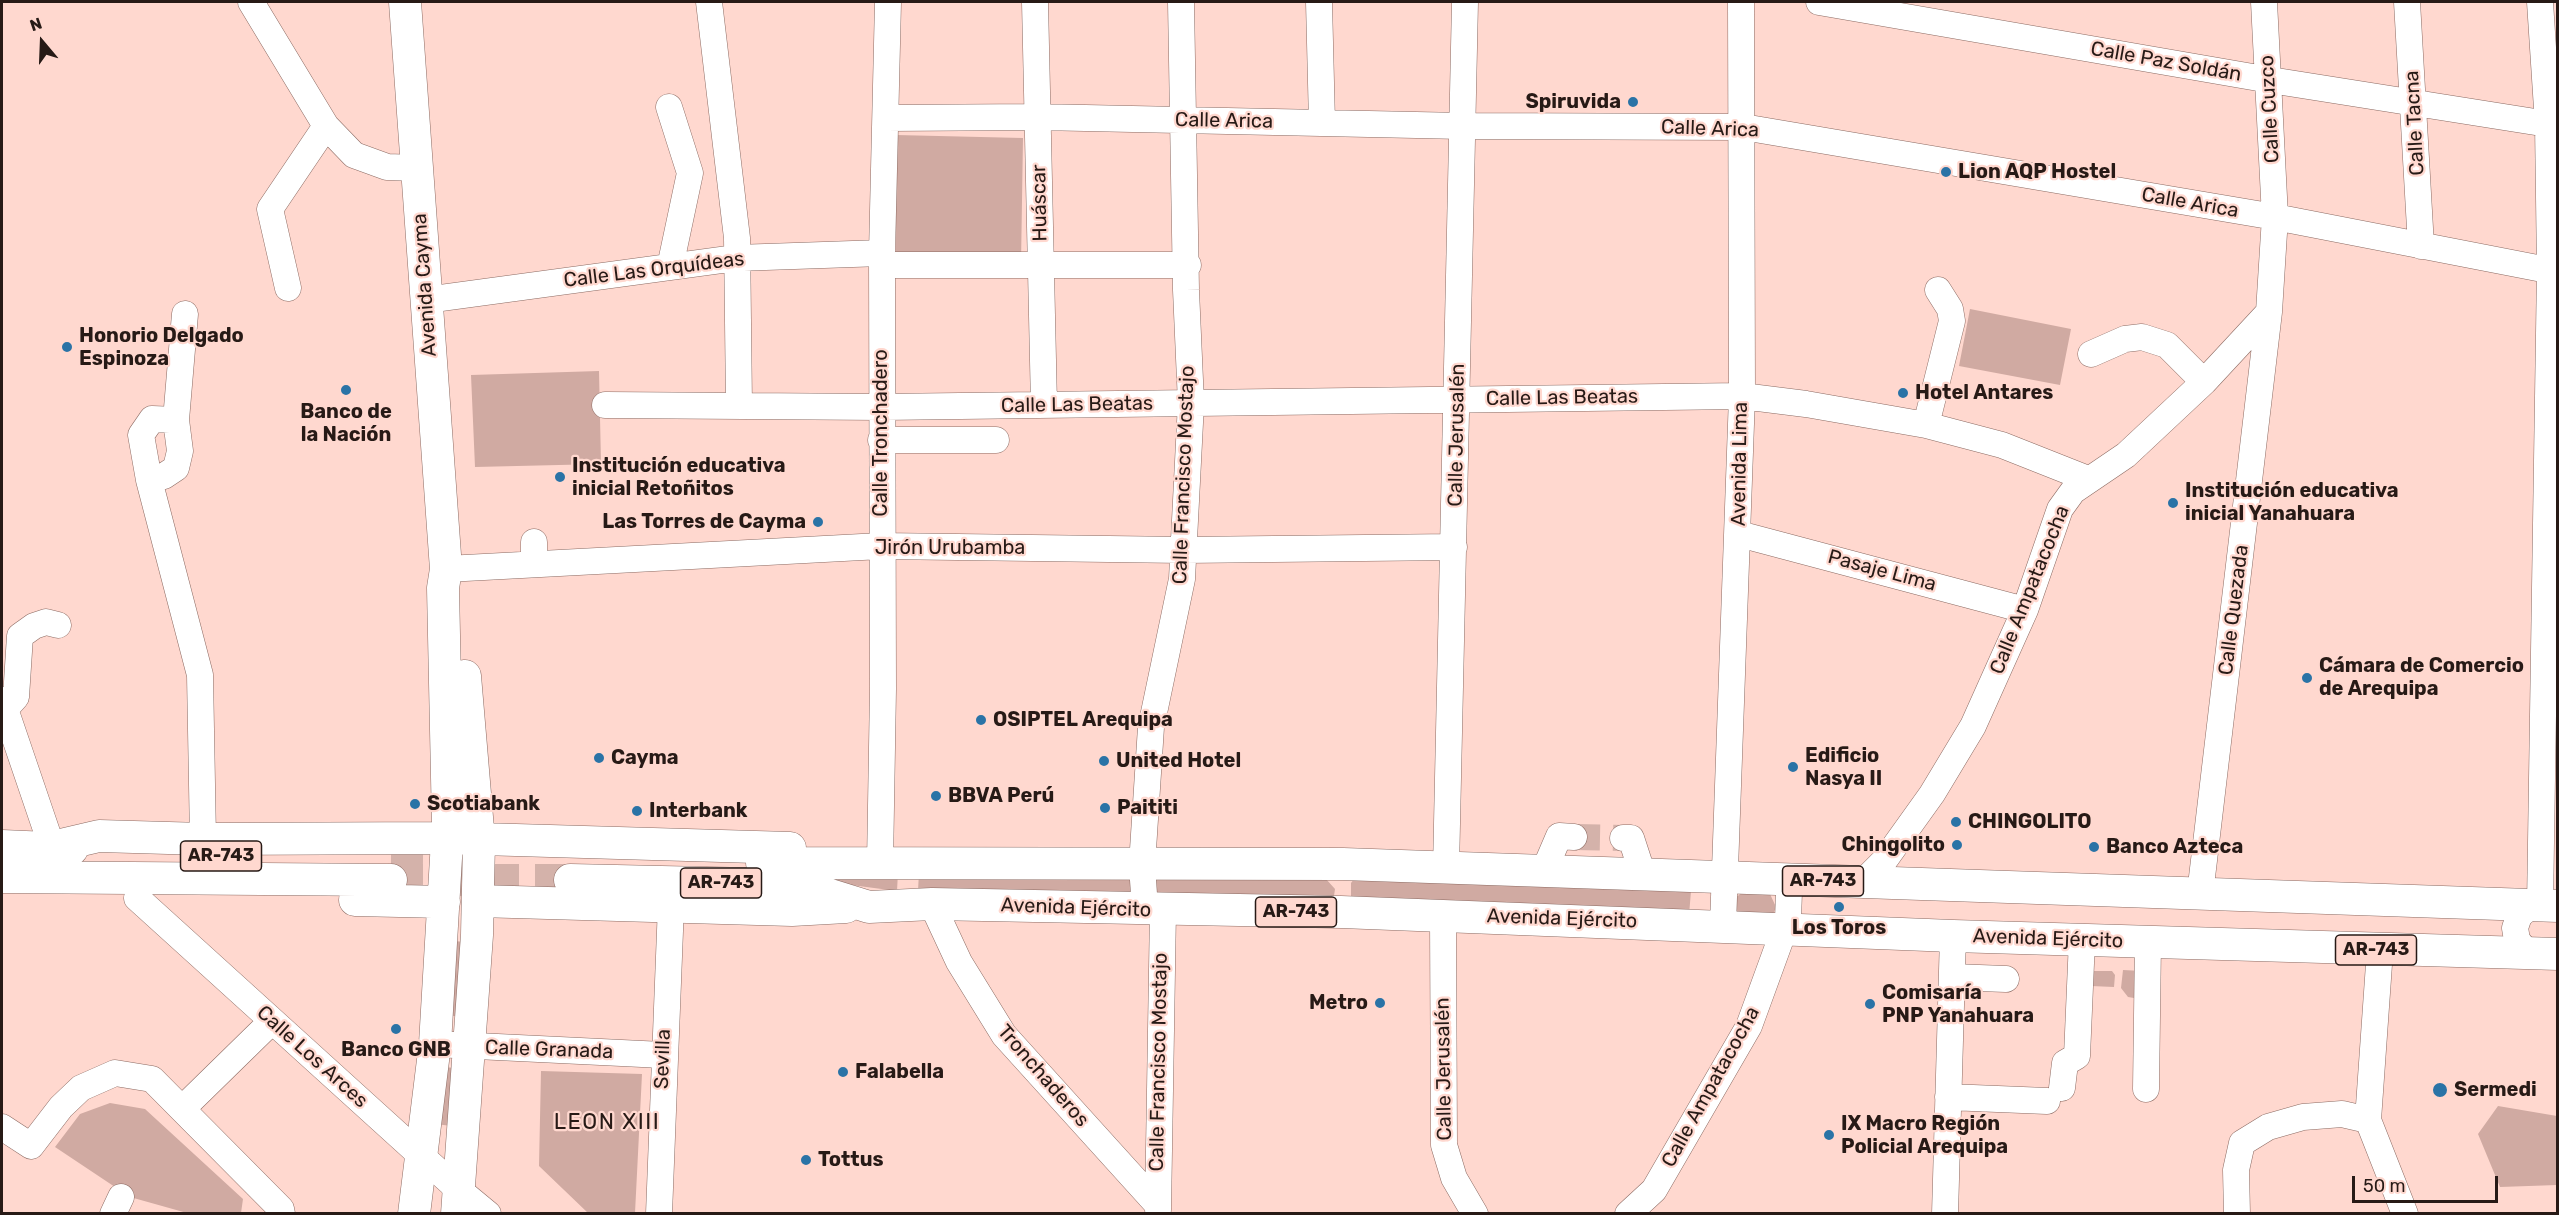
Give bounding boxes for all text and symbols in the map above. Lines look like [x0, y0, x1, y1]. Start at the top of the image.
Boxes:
north arrow [12, 12, 72, 72]
text: N [27, 14, 45, 35]
street label: Calle Paz Soldán [2089, 37, 2243, 87]
street label: Calle Cuzco [2255, 54, 2285, 164]
street label: Calle Tacna [2400, 70, 2430, 176]
place label: Spiruvida [1525, 90, 1621, 114]
marker: Spiruvida [1626, 95, 1640, 109]
street label: Calle Arica [1175, 108, 1273, 134]
street label: Calle Arica [1661, 115, 1759, 143]
place label: Lion AQP Hostel [1958, 160, 2116, 184]
street label: Huáscar [1027, 164, 1053, 242]
marker: Lion AQP Hostel [1939, 165, 1953, 179]
street label: Calle Arica [2140, 183, 2240, 223]
street label: Avenida Cayma [408, 213, 442, 357]
street label: Calle Las Orquídeas [562, 247, 746, 293]
place label: Honorio Delgado Espinoza [79, 324, 244, 371]
marker: Honorio Delgado Espinoza [60, 340, 74, 354]
street label: Calle Tronchadero [869, 349, 893, 517]
street label: Calle Jerusalén [1444, 363, 1470, 507]
street label: Calle Francisco Mostajo [1168, 365, 1200, 585]
place label: Hotel Antares [1915, 381, 2053, 405]
marker: Banco de la Nación [339, 383, 353, 397]
street label: Calle Las Beatas [1486, 385, 1638, 411]
marker: Hotel Antares [1896, 386, 1910, 400]
street label: Calle Las Beatas [1001, 392, 1153, 418]
place label: Banco de la Nación [300, 400, 392, 447]
street label: Avenida Lima [1727, 402, 1753, 526]
place label: Institución educativa inicial Retoñitos [572, 454, 786, 501]
marker: Institución educativa inicial Retoñitos [553, 470, 567, 484]
place label: Institución educativa inicial Yanahuara [2185, 479, 2399, 526]
marker: Institución educativa inicial Yanahuara [2166, 496, 2180, 510]
street label: Calle Ampatacocha [1985, 502, 2075, 678]
place label: Las Torres de Cayma [602, 510, 806, 534]
marker: Las Torres de Cayma [811, 515, 825, 529]
street label: Jirón Urubamba [875, 536, 1025, 560]
street label: Calle Quezada [2214, 543, 2254, 677]
street label: Pasaje Lima [1825, 545, 1939, 597]
place label: Cámara de Comercio de Arequipa [2319, 654, 2524, 701]
marker: Cámara de Comercio de Arequipa [2300, 671, 2314, 685]
place label: OSIPTEL Arequipa [993, 708, 1173, 732]
marker: OSIPTEL Arequipa [974, 713, 988, 727]
place label: Edificio Nasya II [1805, 744, 1882, 791]
place label: Cayma [611, 746, 679, 770]
place label: United Hotel [1116, 749, 1241, 773]
marker: Cayma [592, 751, 606, 765]
marker: United Hotel [1097, 754, 1111, 768]
marker: Edificio Nasya II [1786, 760, 1800, 774]
place label: BBVA Perú [948, 784, 1054, 808]
marker: BBVA Perú [929, 789, 943, 803]
place label: Scotiabank [427, 792, 540, 816]
place label: Paititi [1117, 796, 1178, 820]
marker: Scotiabank [408, 797, 422, 811]
place label: Interbank [649, 799, 748, 823]
marker: Paititi [1098, 801, 1112, 815]
marker: Interbank [630, 804, 644, 818]
place label: CHINGOLITO [1968, 810, 2091, 834]
marker: CHINGOLITO [1949, 815, 1963, 829]
place label: Chingolito [1841, 833, 1945, 857]
place label: Banco Azteca [2106, 835, 2243, 859]
marker: Chingolito [1950, 838, 1964, 852]
marker: Banco Azteca [2087, 840, 2101, 854]
road number: AR-743 [180, 841, 262, 871]
road number: AR-743 [1782, 866, 1864, 896]
road number: AR-743 [680, 868, 762, 898]
street label: Avenida Ejército [1000, 893, 1152, 923]
road number: AR-743 [1256, 897, 1336, 927]
marker: Los Toros [1832, 900, 1846, 914]
street label: Avenida Ejército [1486, 904, 1638, 934]
place label: Los Toros [1792, 916, 1886, 940]
street label: Avenida Ejército [1972, 924, 2124, 954]
road number: AR-743 [2336, 935, 2416, 965]
street label: Calle Francisco Mostajo [1145, 952, 1173, 1172]
place label: Comisaría PNP Yanahuara [1882, 981, 2034, 1028]
place label: Metro [1309, 991, 1368, 1015]
marker: Metro [1373, 996, 1387, 1010]
street label: Calle Jerusalén [1431, 997, 1457, 1141]
marker: Comisaría PNP Yanahuara [1863, 997, 1877, 1011]
street label: Calle Los Arces [252, 1001, 372, 1113]
street label: Calle Ampatacocha [1657, 1003, 1765, 1171]
street label: Tronchaderos [992, 1020, 1094, 1132]
marker: Banco GNB [389, 1022, 403, 1036]
street label: Sevilla [650, 1029, 676, 1089]
street label: Calle Granada [484, 1036, 614, 1064]
place label: Banco GNB [341, 1038, 451, 1062]
place label: Falabella [855, 1060, 944, 1084]
marker: Falabella [836, 1065, 850, 1079]
place label: Sermedi [2454, 1078, 2537, 1102]
marker: Sermedi [2431, 1081, 2449, 1099]
district label: LEON XIII [554, 1110, 660, 1136]
place label: IX Macro Región Policial Arequipa [1841, 1112, 2008, 1159]
marker: IX Macro Región Policial Arequipa [1822, 1128, 1836, 1142]
place label: Tottus [818, 1148, 884, 1172]
marker: Tottus [799, 1153, 813, 1167]
scale bar [2355, 1164, 2500, 1202]
text: 50 m [2363, 1175, 2406, 1197]

